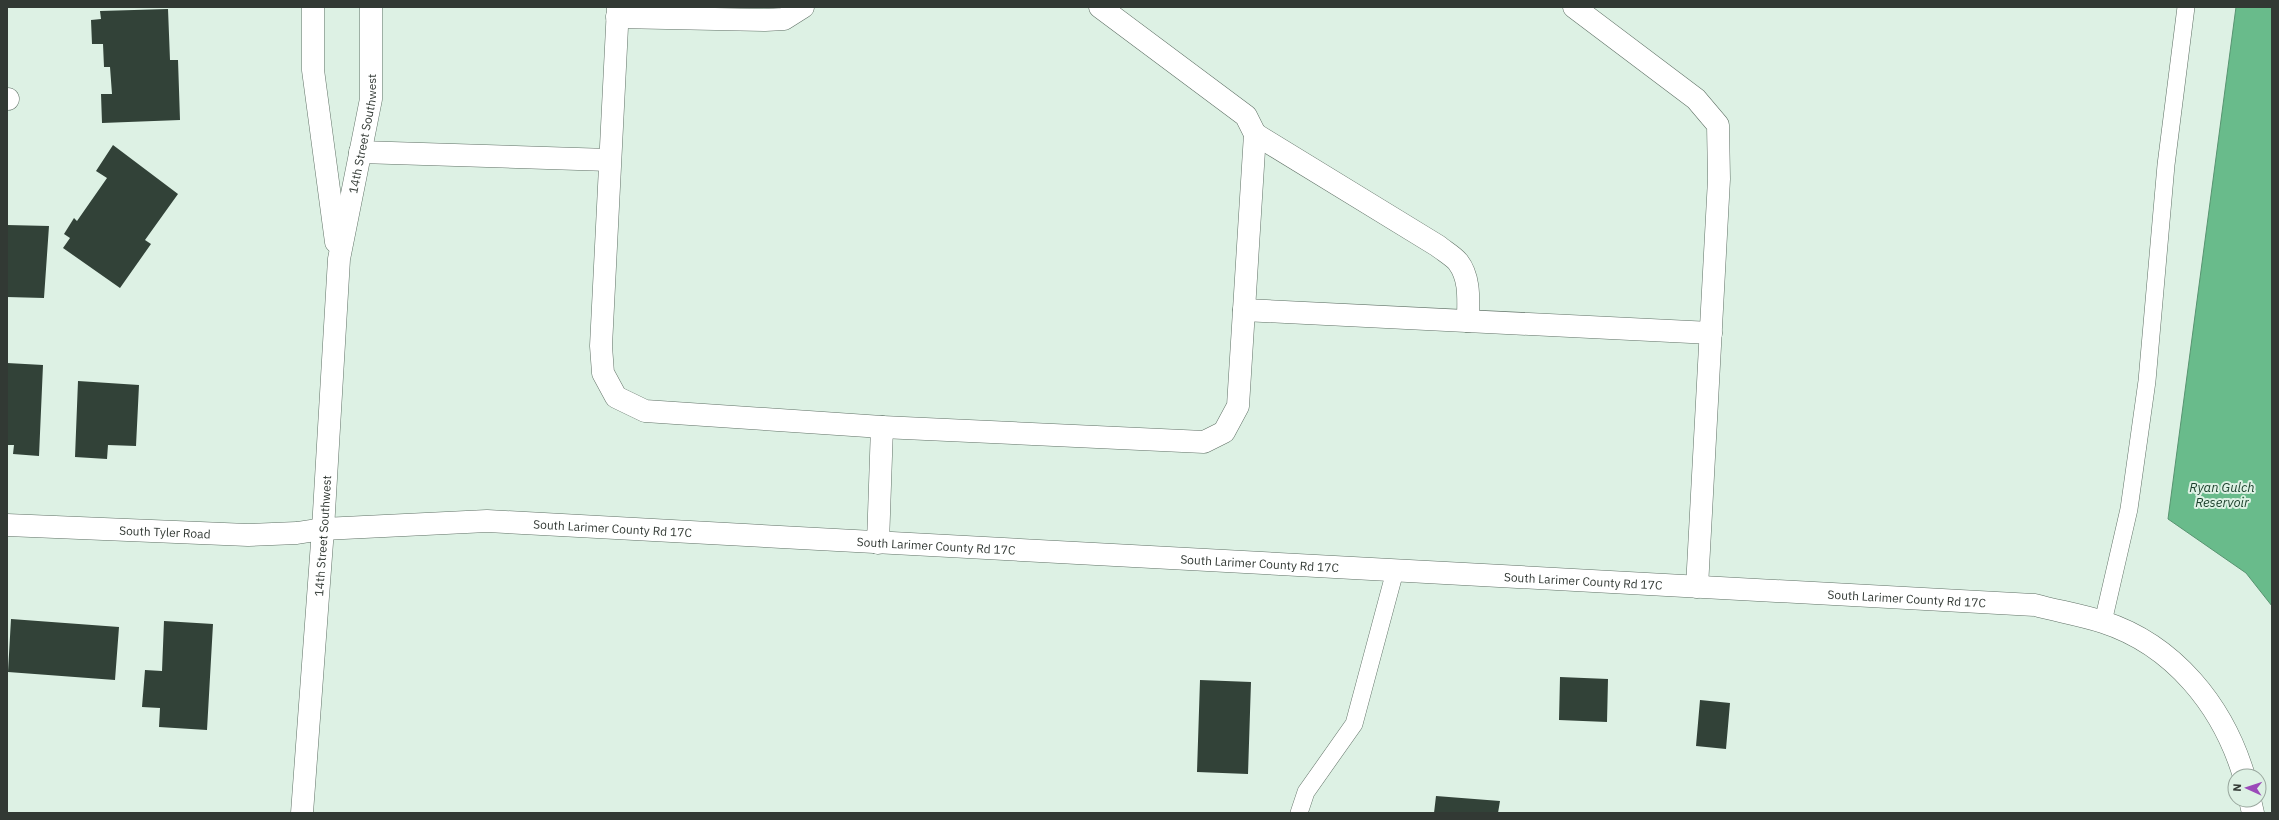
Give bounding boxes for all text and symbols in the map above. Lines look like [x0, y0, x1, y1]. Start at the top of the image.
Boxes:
street label: 14th Street Southwest [345, 74, 379, 195]
street label: 14th Street Southwest [311, 475, 334, 597]
water label: Ryan Gulch Reservoir [2189, 479, 2255, 511]
street label: South Larimer County Rd 17C [533, 516, 693, 540]
street label: South Tyler Road [119, 522, 211, 541]
street label: South Larimer County Rd 17C [856, 534, 1016, 557]
street label: South Larimer County Rd 17C [1180, 551, 1340, 575]
street label: South Larimer County Rd 17C [1504, 569, 1663, 592]
street label: South Larimer County Rd 17C [1827, 586, 1987, 610]
north arrow [2227, 768, 2267, 808]
text: N [2230, 783, 2244, 792]

